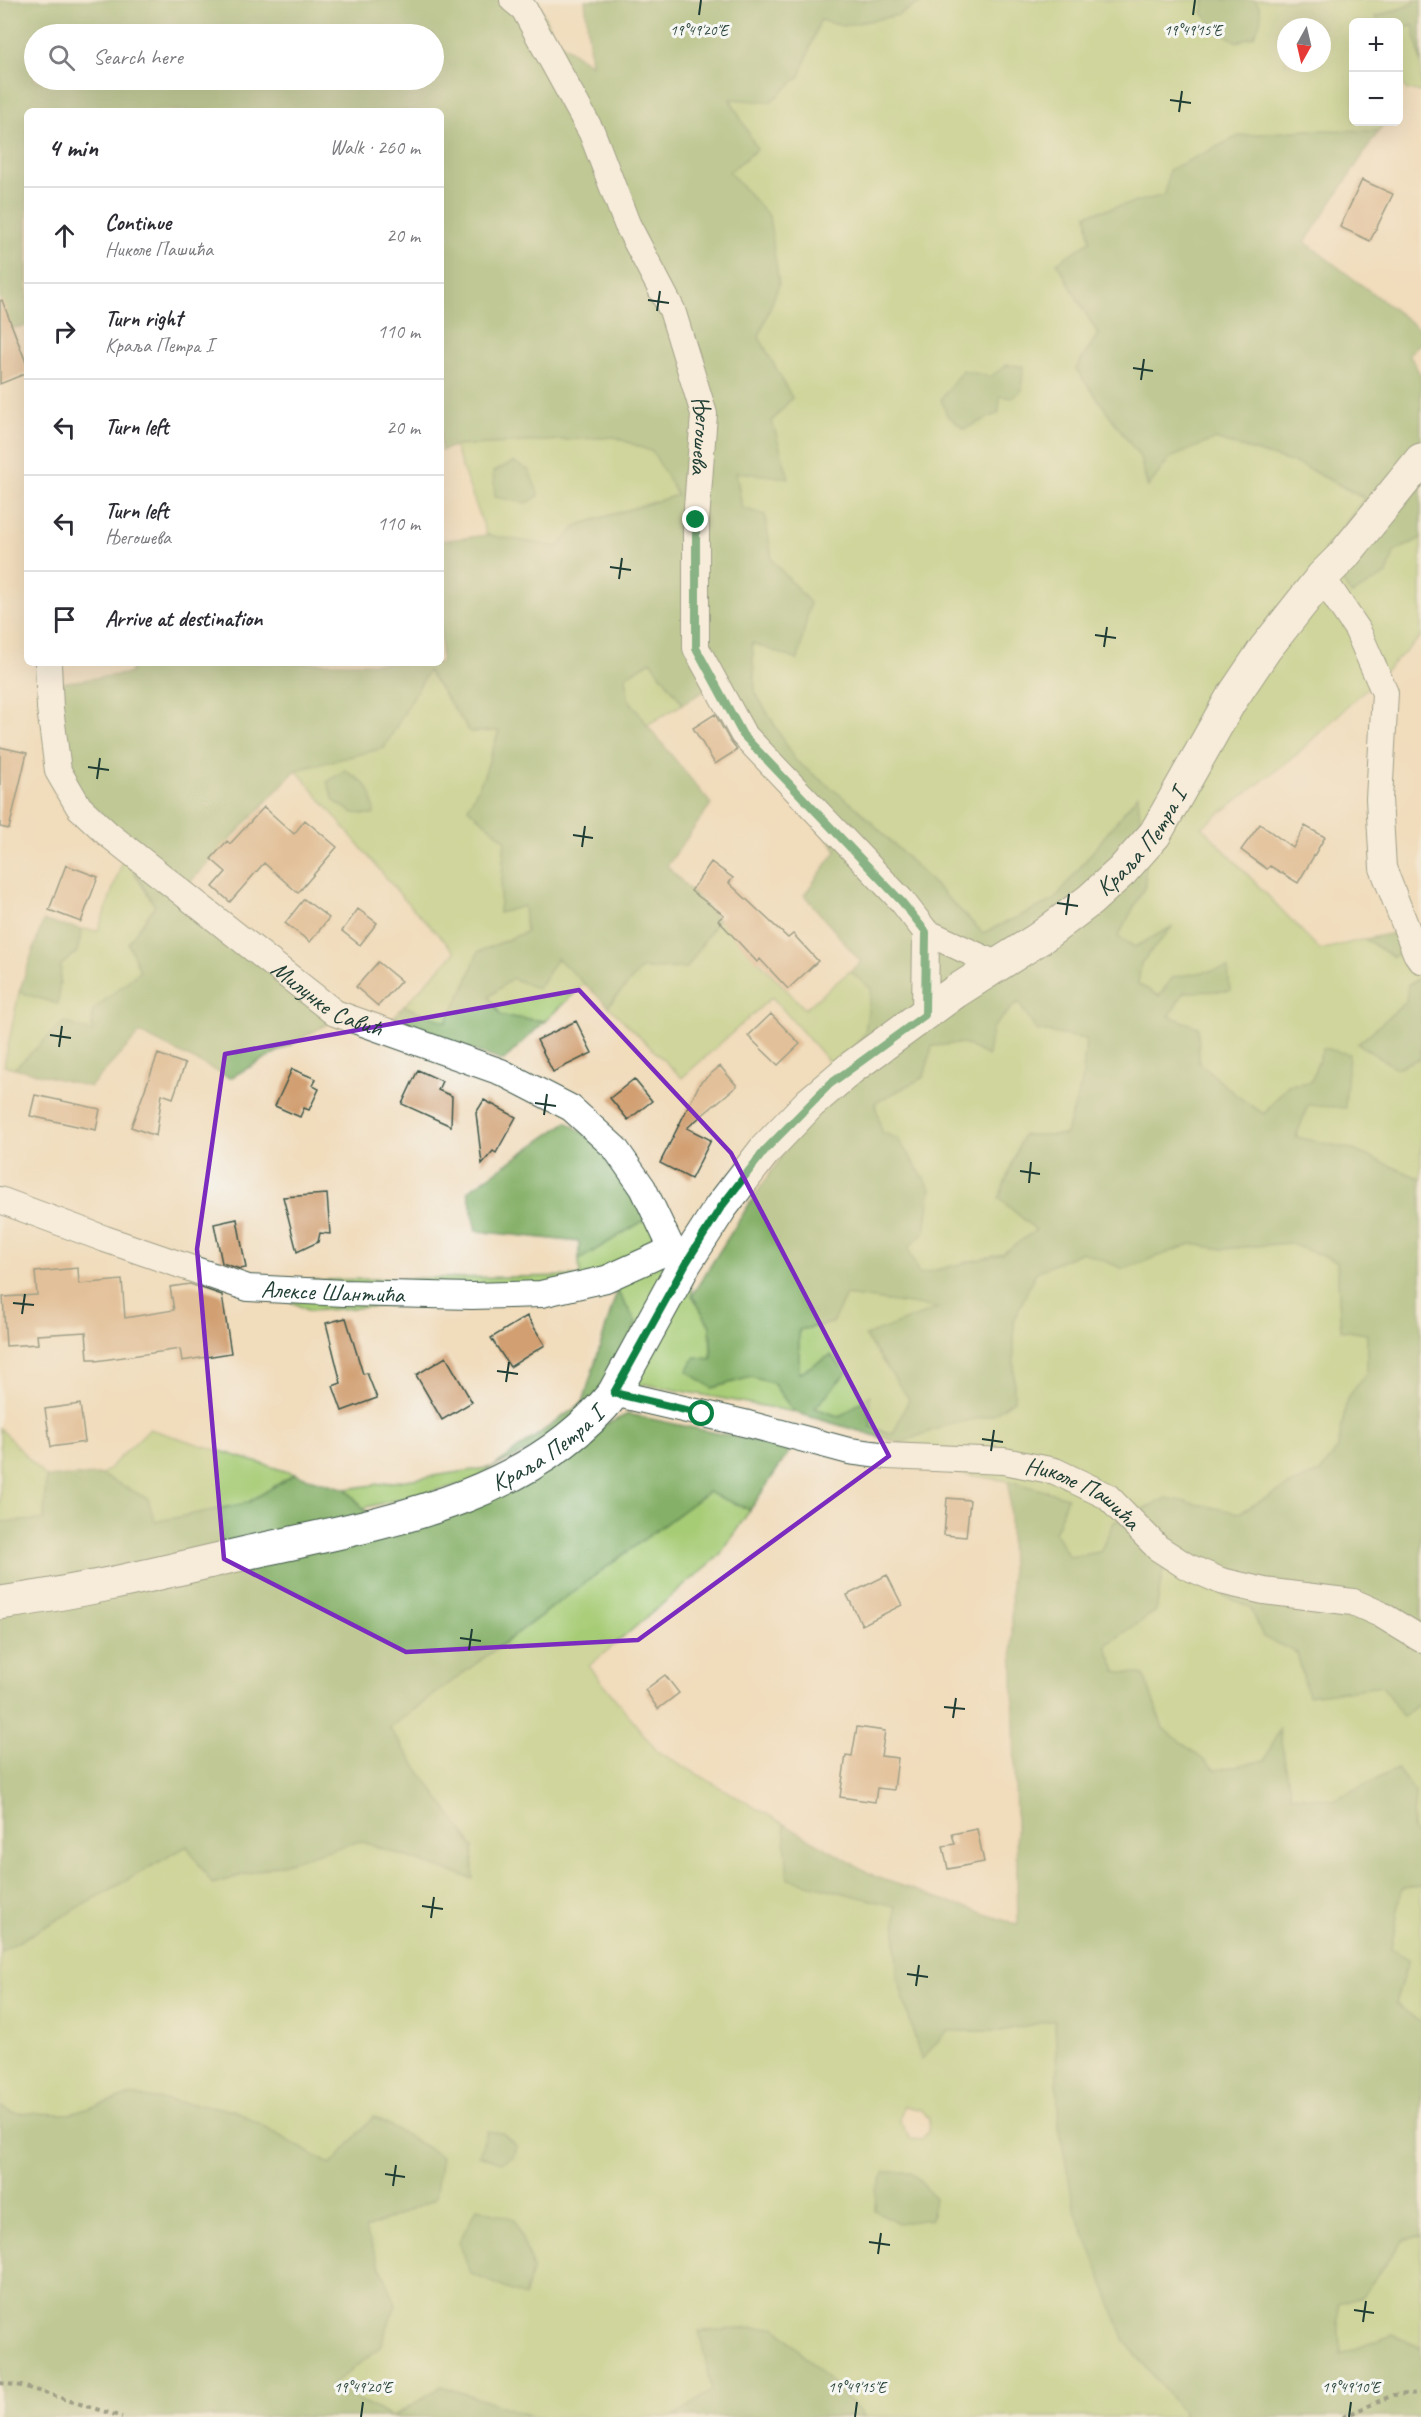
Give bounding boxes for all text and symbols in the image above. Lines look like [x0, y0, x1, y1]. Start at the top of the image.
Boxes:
north arrow [1277, 18, 1331, 72]
map controls [1349, 18, 1403, 126]
button: + [1349, 18, 1403, 72]
text: 19°49'20"E [670, 21, 730, 40]
text: 19°49'15"E [1164, 21, 1224, 40]
search box [24, 24, 444, 90]
icon: search [45, 41, 78, 74]
text: Search here [93, 43, 183, 71]
button: − [1349, 72, 1403, 126]
text: 4 min [48, 131, 98, 164]
text: Walk · 260 m [330, 135, 420, 160]
text: Continue [105, 209, 171, 237]
icon: ahead [48, 219, 81, 252]
text: 20 m [386, 223, 420, 248]
text: Николе Пашића [105, 237, 213, 262]
text: Turn right [105, 305, 182, 333]
icon: right [48, 315, 81, 348]
text: 110 m [377, 319, 420, 344]
text: Краља Петра I [105, 333, 213, 358]
street label: Његошева [684, 392, 719, 477]
icon: left [48, 411, 81, 444]
text: Turn left [105, 413, 169, 441]
text: 20 m [386, 415, 420, 440]
text: Turn left [105, 497, 169, 525]
route end [682, 506, 708, 532]
icon: left [48, 507, 81, 540]
text: 110 m [377, 511, 420, 536]
text: Његошева [105, 525, 171, 550]
icon: arrive [48, 603, 81, 636]
text: Arrive at destination [105, 605, 262, 633]
street label: Краља Петра I [1090, 778, 1195, 902]
street label: Милунке Савић [265, 954, 388, 1044]
street label: Алексе Шантића [260, 1274, 406, 1309]
street label: Краља Петра I [487, 1396, 613, 1498]
route start [688, 1400, 714, 1426]
street label: Николе Пашића [1022, 1450, 1148, 1537]
text: 19°49'20"E [334, 2378, 394, 2397]
text: 19°49'15"E [828, 2378, 888, 2397]
text: 19°49'10"E [1322, 2378, 1382, 2397]

